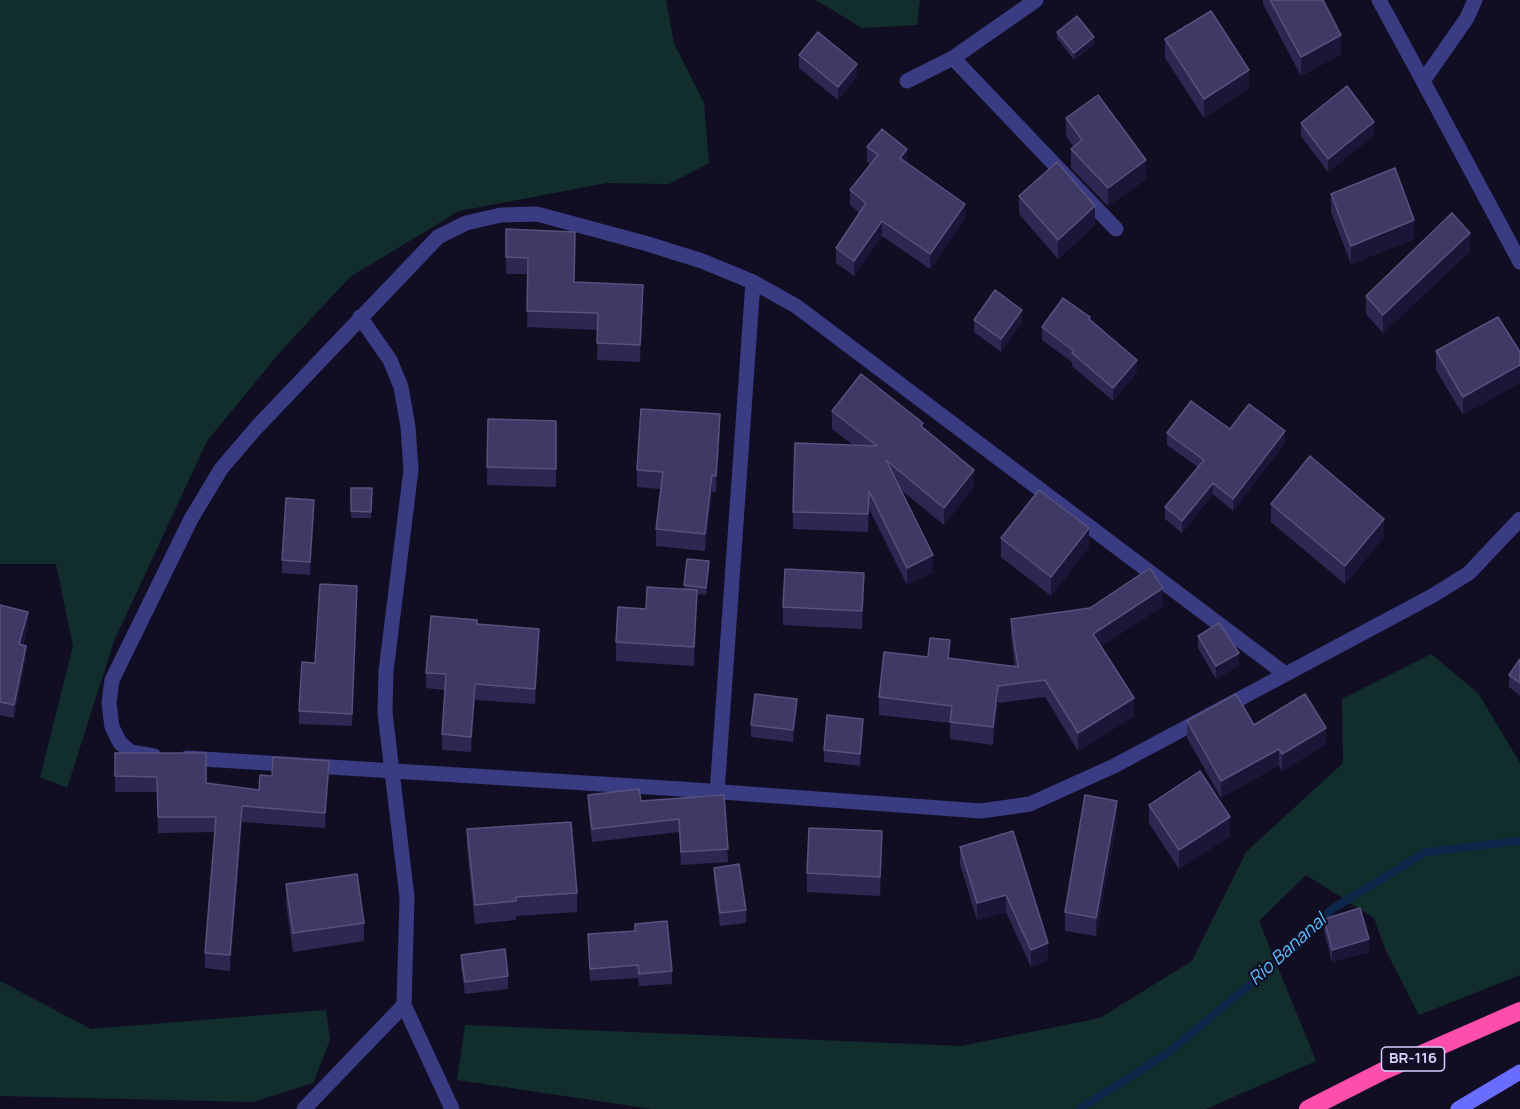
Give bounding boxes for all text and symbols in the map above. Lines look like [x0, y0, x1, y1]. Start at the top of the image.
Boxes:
water label: Rio Bananal [1245, 910, 1331, 990]
road number: BR-116 [1382, 1047, 1444, 1071]

